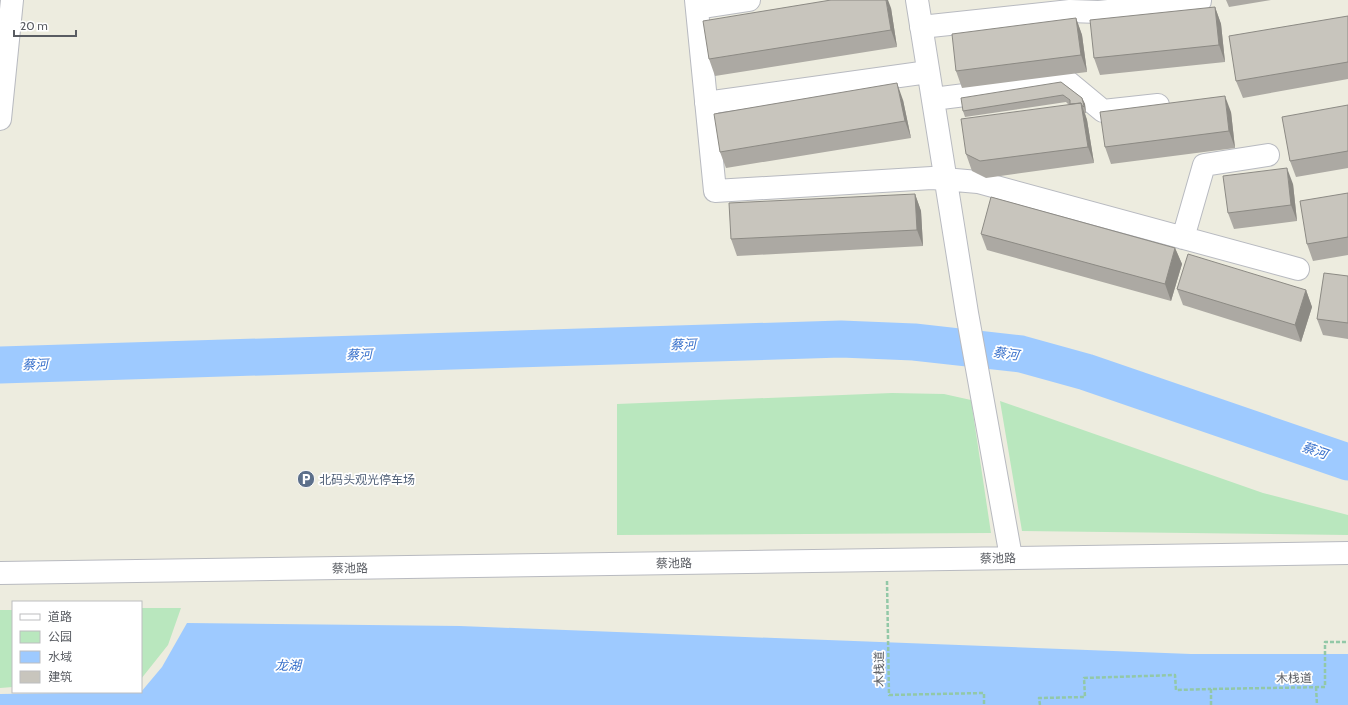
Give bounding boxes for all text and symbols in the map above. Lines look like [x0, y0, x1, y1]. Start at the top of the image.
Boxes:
scale bar [14, 12, 76, 38]
text: 20 m [20, 18, 48, 33]
water label: 蔡河 [670, 335, 699, 352]
water label: 蔡河 [992, 343, 1023, 363]
water label: 蔡河 [346, 345, 375, 362]
water label: 蔡河 [22, 355, 51, 372]
water label: 蔡河 [1300, 438, 1333, 463]
parking icon: 北码头观光停车场 [296, 469, 316, 489]
place label: 北码头观光停车场 [319, 472, 415, 487]
street label: 蔡池路 [980, 550, 1016, 566]
street label: 蔡池路 [656, 555, 692, 571]
street label: 蔡池路 [332, 560, 368, 576]
legend [12, 601, 142, 693]
text: 道路 [48, 609, 72, 624]
text: 公园 [48, 629, 72, 644]
text: 水域 [48, 649, 72, 664]
street label: 木栈道 [871, 651, 887, 687]
water label: 龙湖 [275, 657, 303, 673]
text: 建筑 [48, 669, 72, 684]
street label: 木栈道 [1276, 670, 1312, 686]

